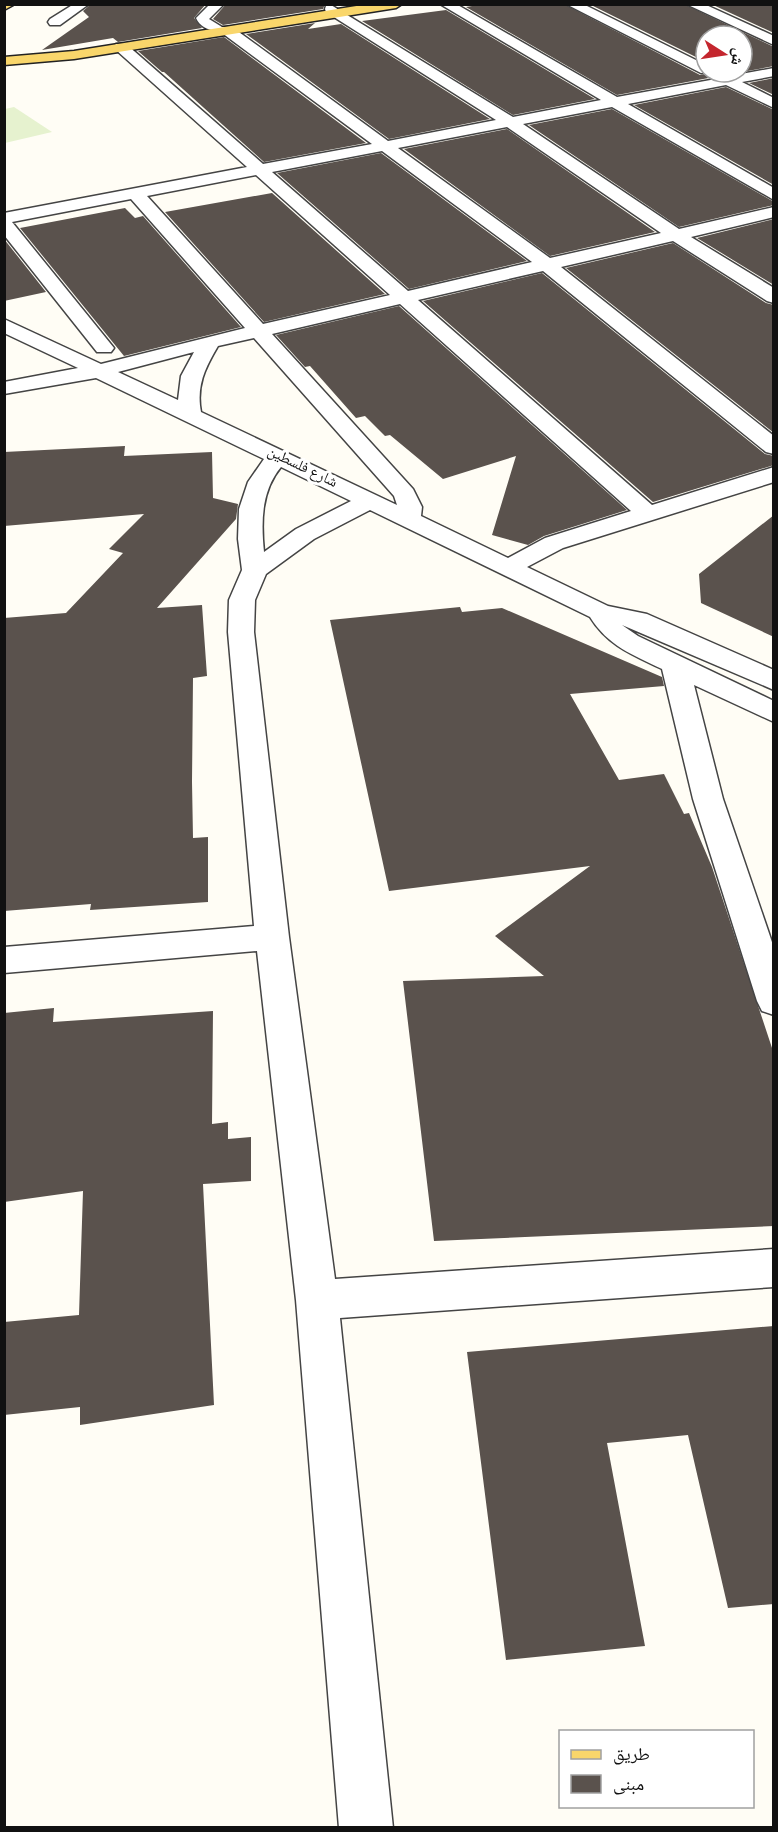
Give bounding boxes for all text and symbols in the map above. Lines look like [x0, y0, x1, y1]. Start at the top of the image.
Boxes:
north arrow [694, 24, 754, 84]
text: ش [721, 45, 751, 68]
street label: شارع فلسطين [262, 440, 342, 496]
legend [559, 1730, 754, 1808]
text: طريق [613, 1741, 650, 1771]
text: مبنى [613, 1771, 644, 1801]

